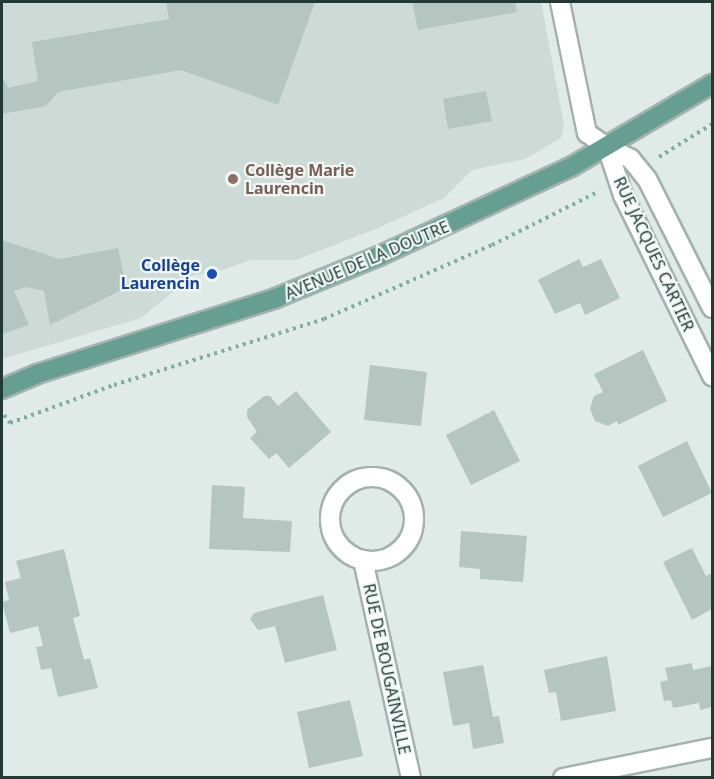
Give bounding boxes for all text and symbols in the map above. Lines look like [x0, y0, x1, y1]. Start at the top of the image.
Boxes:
place label: Collège Marie Laurencin [245, 160, 354, 198]
marker: Collège Marie Laurencin [226, 172, 240, 186]
street label: RUE JACQUES CARTIER [610, 174, 698, 334]
street label: AVENUE DE LA DOUTRE [282, 217, 452, 303]
place label: Collège Laurencin [121, 255, 200, 293]
marker: Collège Laurencin [205, 267, 219, 281]
street label: RUE DE BOUGAINVILLE [360, 582, 414, 756]

